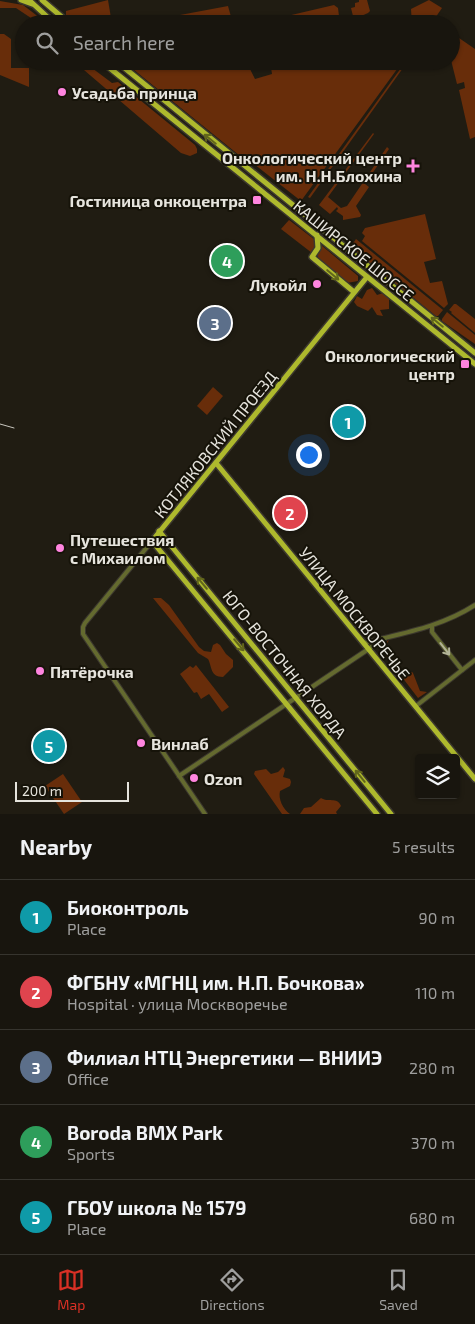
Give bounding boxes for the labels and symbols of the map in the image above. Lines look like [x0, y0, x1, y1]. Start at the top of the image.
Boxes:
place label: Усадьба принца [72, 83, 197, 102]
marker: Усадьба принца [56, 86, 68, 98]
one-way arrow [204, 133, 217, 144]
place label: Онкологический центр им. Н.Н.Блохина [222, 148, 402, 185]
marker: Онкологический центр им. Н.Н.Блохина [406, 159, 420, 173]
place label: Гостиница онкоцентра [70, 191, 247, 210]
marker: Гостиница онкоцентра [251, 194, 263, 206]
street label: КАШИРСКОЕ ШОССЕ [290, 196, 418, 304]
pin: 4 [211, 242, 243, 280]
one-way arrow [326, 269, 339, 280]
place label: Лукойл [249, 275, 307, 294]
marker: Лукойл [311, 278, 323, 290]
pin: 3 [199, 304, 231, 342]
one-way arrow [431, 317, 444, 328]
place label: Онкологический центр [325, 346, 455, 383]
marker: Онкологический центр [459, 358, 471, 370]
street label: КОТЛЯКОВСКИЙ ПРОЕЗД [150, 367, 280, 521]
pin: 1 [332, 403, 364, 441]
your location [296, 442, 322, 468]
pin: 2 [274, 494, 306, 532]
place label: Путешествия с Михаилом [70, 530, 174, 567]
marker: Путешествия с Михаилом [54, 542, 66, 554]
street label: УЛИЦА МОСКВОРЕЧЬЕ [296, 543, 414, 683]
one-way arrow [196, 577, 207, 590]
street label: ЮГО-ВОСТОЧНАЯ ХОРДА [219, 586, 351, 742]
one-way arrow [233, 639, 244, 652]
one-way arrow [440, 642, 451, 655]
place label: Пятёрочка [50, 662, 134, 681]
marker: Пятёрочка [34, 665, 46, 677]
pin: 5 [33, 727, 65, 765]
place label: Винлаб [151, 734, 209, 753]
marker: Винлаб [135, 737, 147, 749]
place label: Ozon [204, 769, 242, 788]
one-way arrow [355, 770, 366, 783]
marker: Ozon [188, 772, 200, 784]
scale bar [15, 779, 129, 802]

